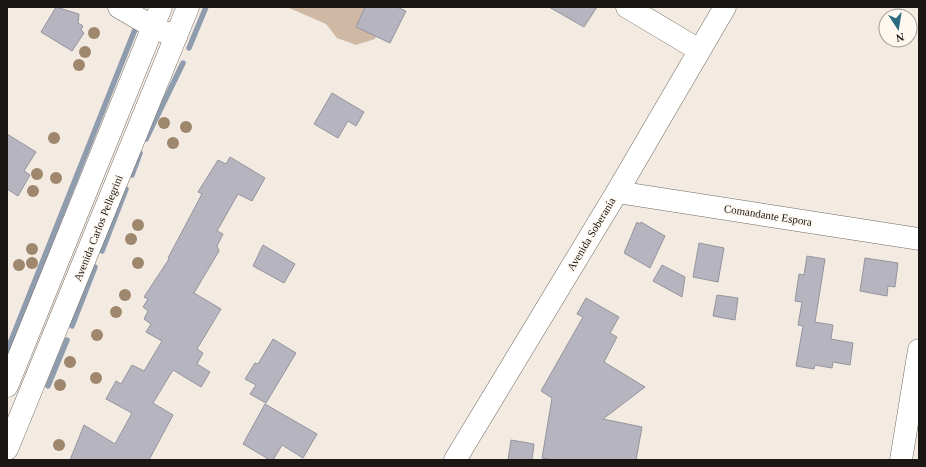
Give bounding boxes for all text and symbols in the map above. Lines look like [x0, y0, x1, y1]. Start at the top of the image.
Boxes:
north arrow [878, 8, 918, 48]
text: N [895, 31, 905, 44]
street label: Avenida Carlos Pellegrini [71, 173, 125, 283]
street label: Avenida Soberanía [564, 195, 618, 273]
street label: Comandante Espora [723, 202, 813, 228]

